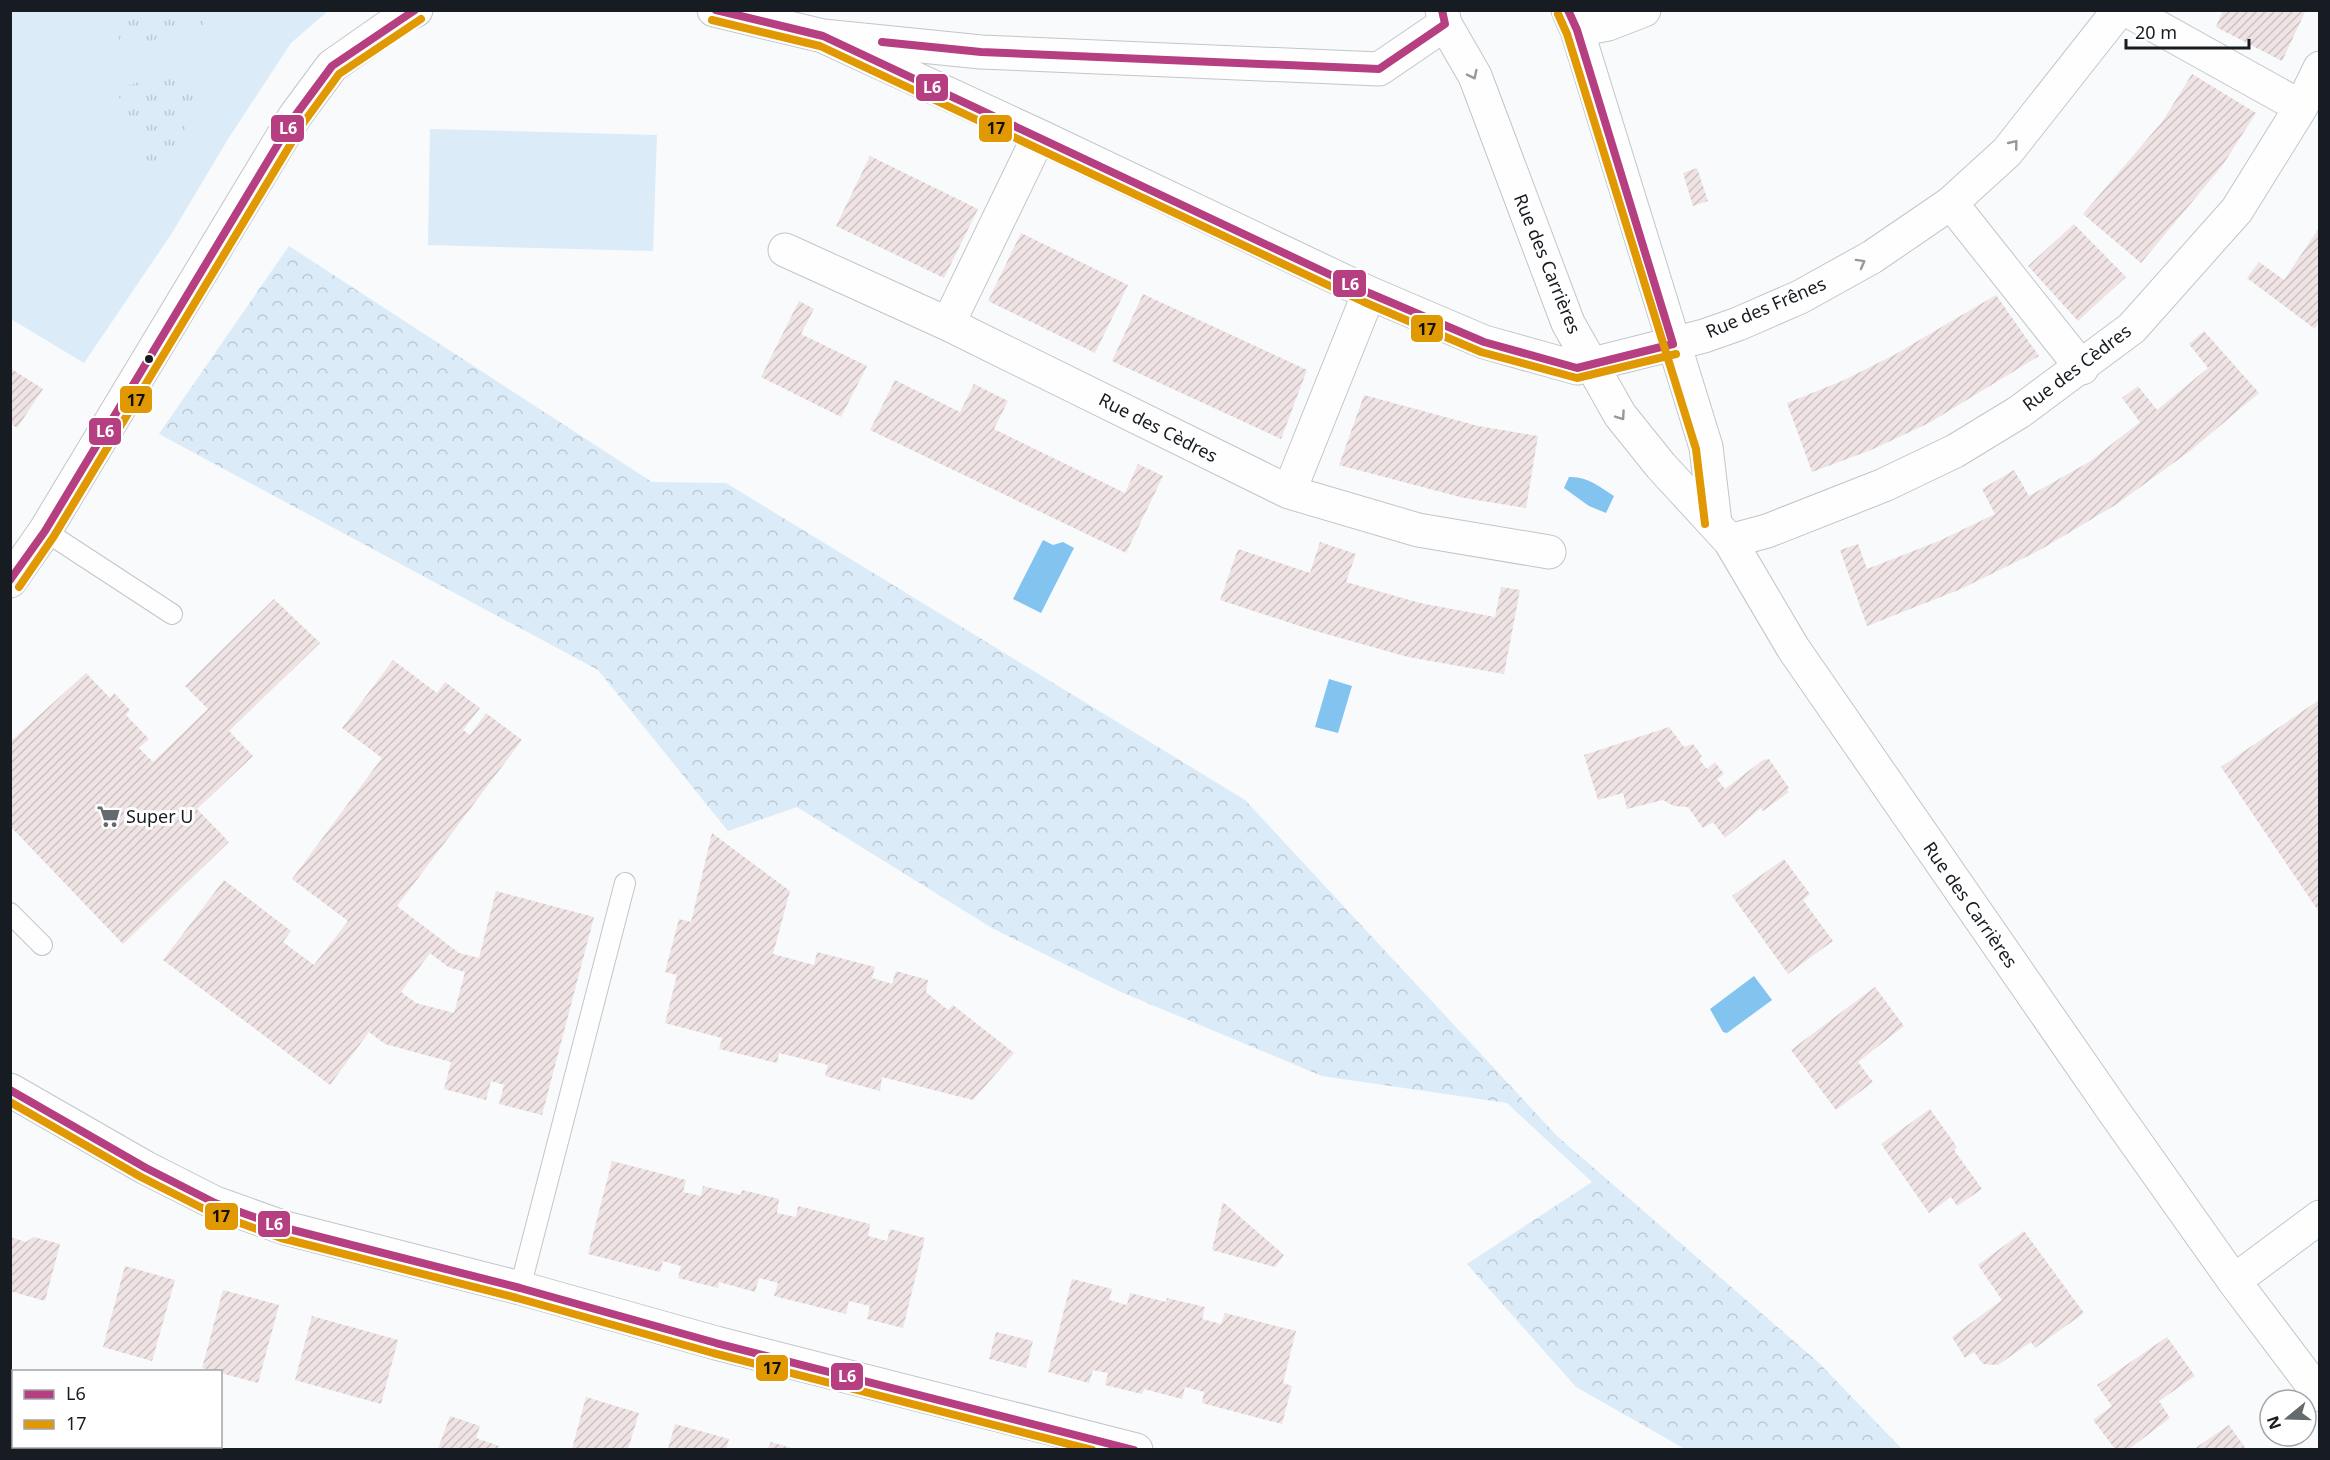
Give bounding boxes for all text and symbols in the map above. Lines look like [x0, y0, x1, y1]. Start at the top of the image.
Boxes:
scale bar [2126, 12, 2249, 50]
text: 20 m [2135, 20, 2177, 44]
one-way arrow [1466, 69, 1478, 80]
line badge: L6 [915, 73, 949, 102]
text: L6 [923, 76, 941, 98]
line badge: L6 [270, 114, 305, 143]
line badge: 17 [978, 114, 1013, 143]
text: L6 [279, 117, 297, 139]
text: 17 [987, 117, 1005, 139]
one-way arrow [2007, 139, 2018, 150]
street label: Rue des Carrières [1509, 190, 1587, 337]
one-way arrow [1855, 259, 1865, 271]
line badge: L6 [1332, 269, 1367, 298]
street label: Rue des Frênes [1702, 271, 1829, 343]
text: L6 [1341, 273, 1359, 295]
line badge: 17 [1410, 314, 1444, 343]
text: 17 [1418, 318, 1436, 340]
street label: Rue des Cèdres [2017, 318, 2136, 416]
unlabelled marker [143, 353, 155, 365]
line badge: 17 [119, 385, 153, 414]
street label: Rue des Cèdres [1095, 387, 1222, 467]
text: 17 [127, 389, 145, 411]
one-way arrow [1614, 409, 1625, 420]
line badge: L6 [88, 417, 122, 446]
text: L6 [96, 420, 114, 442]
supermarket icon: Super U [95, 804, 121, 830]
place label: Super U [126, 804, 194, 828]
street label: Rue des Carrières [1918, 837, 2023, 972]
line badge: 17 [204, 1202, 239, 1231]
text: 17 [212, 1205, 230, 1227]
line badge: L6 [257, 1210, 291, 1238]
text: L6 [265, 1213, 283, 1235]
line badge: 17 [755, 1354, 789, 1382]
text: 17 [763, 1357, 781, 1379]
line badge: L6 [830, 1362, 864, 1391]
text: L6 [838, 1365, 856, 1387]
legend [12, 1370, 222, 1448]
text: L6 [66, 1381, 86, 1405]
north arrow [2258, 1388, 2318, 1448]
text: 17 [66, 1411, 87, 1435]
text: N [2261, 1413, 2286, 1433]

